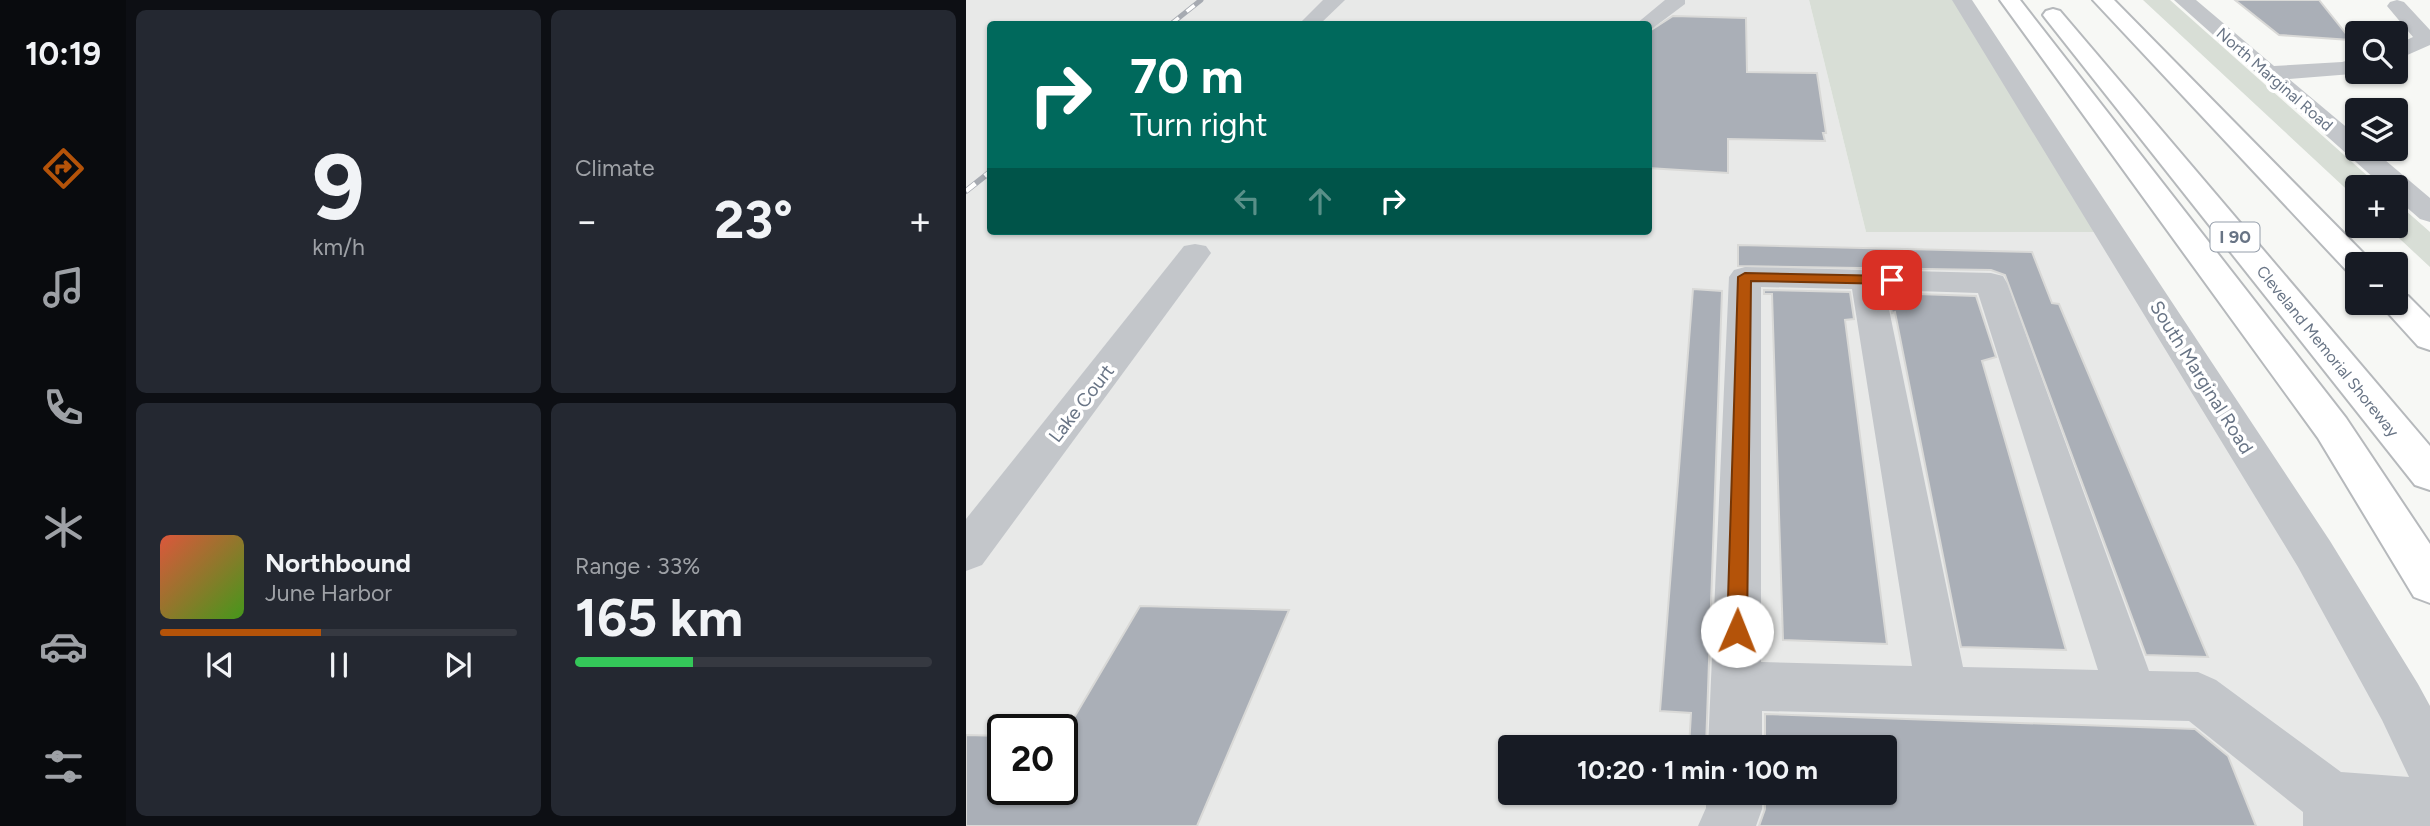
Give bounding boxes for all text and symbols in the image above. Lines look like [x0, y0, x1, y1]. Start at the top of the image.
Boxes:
map controls [2345, 21, 2408, 315]
button: search [2345, 21, 2408, 84]
street label: North Marginal Road [2213, 24, 2337, 135]
text: 10:19 [25, 35, 101, 73]
text: 70 m [1130, 46, 1243, 105]
icon: right [1015, 49, 1106, 140]
button: layers [2345, 98, 2408, 161]
text: Turn right [1130, 106, 1268, 144]
text: 9 [312, 133, 365, 242]
icon: directions [39, 144, 88, 193]
text: Climate [575, 154, 654, 182]
button: + [2345, 175, 2408, 238]
icon: left [1228, 182, 1266, 220]
icon: ahead [1301, 182, 1339, 220]
icon: right [1374, 182, 1412, 220]
text: 23° [714, 189, 793, 251]
text: − [575, 198, 599, 244]
text: + [908, 198, 932, 244]
road number: I 90 [2210, 222, 2260, 251]
text: km/h [312, 233, 365, 261]
pin [1862, 250, 1922, 310]
button: − [2345, 252, 2408, 315]
icon: arrive [1873, 261, 1911, 299]
street label: Cleveland Memorial Shoreway [2253, 262, 2403, 441]
icon: music [39, 263, 88, 312]
street label: South Marginal Road [2145, 296, 2258, 458]
street label: Lake Court [1044, 360, 1119, 447]
icon: phone [39, 383, 88, 432]
icon: climate [39, 503, 88, 552]
text: Northbound [265, 547, 411, 579]
text: Range · 33% [575, 552, 700, 580]
text: June Harbor [265, 579, 392, 607]
text: 165 km [575, 587, 743, 649]
position arrow [1700, 594, 1774, 668]
icon: car [39, 622, 88, 671]
icon: previous [201, 646, 239, 684]
icon: pause [320, 646, 358, 684]
icon: next [439, 646, 477, 684]
speed limit sign: 20 [987, 714, 1078, 805]
icon: filters [39, 742, 88, 791]
text: 10:20 · 1 min · 100 m [1577, 754, 1818, 786]

